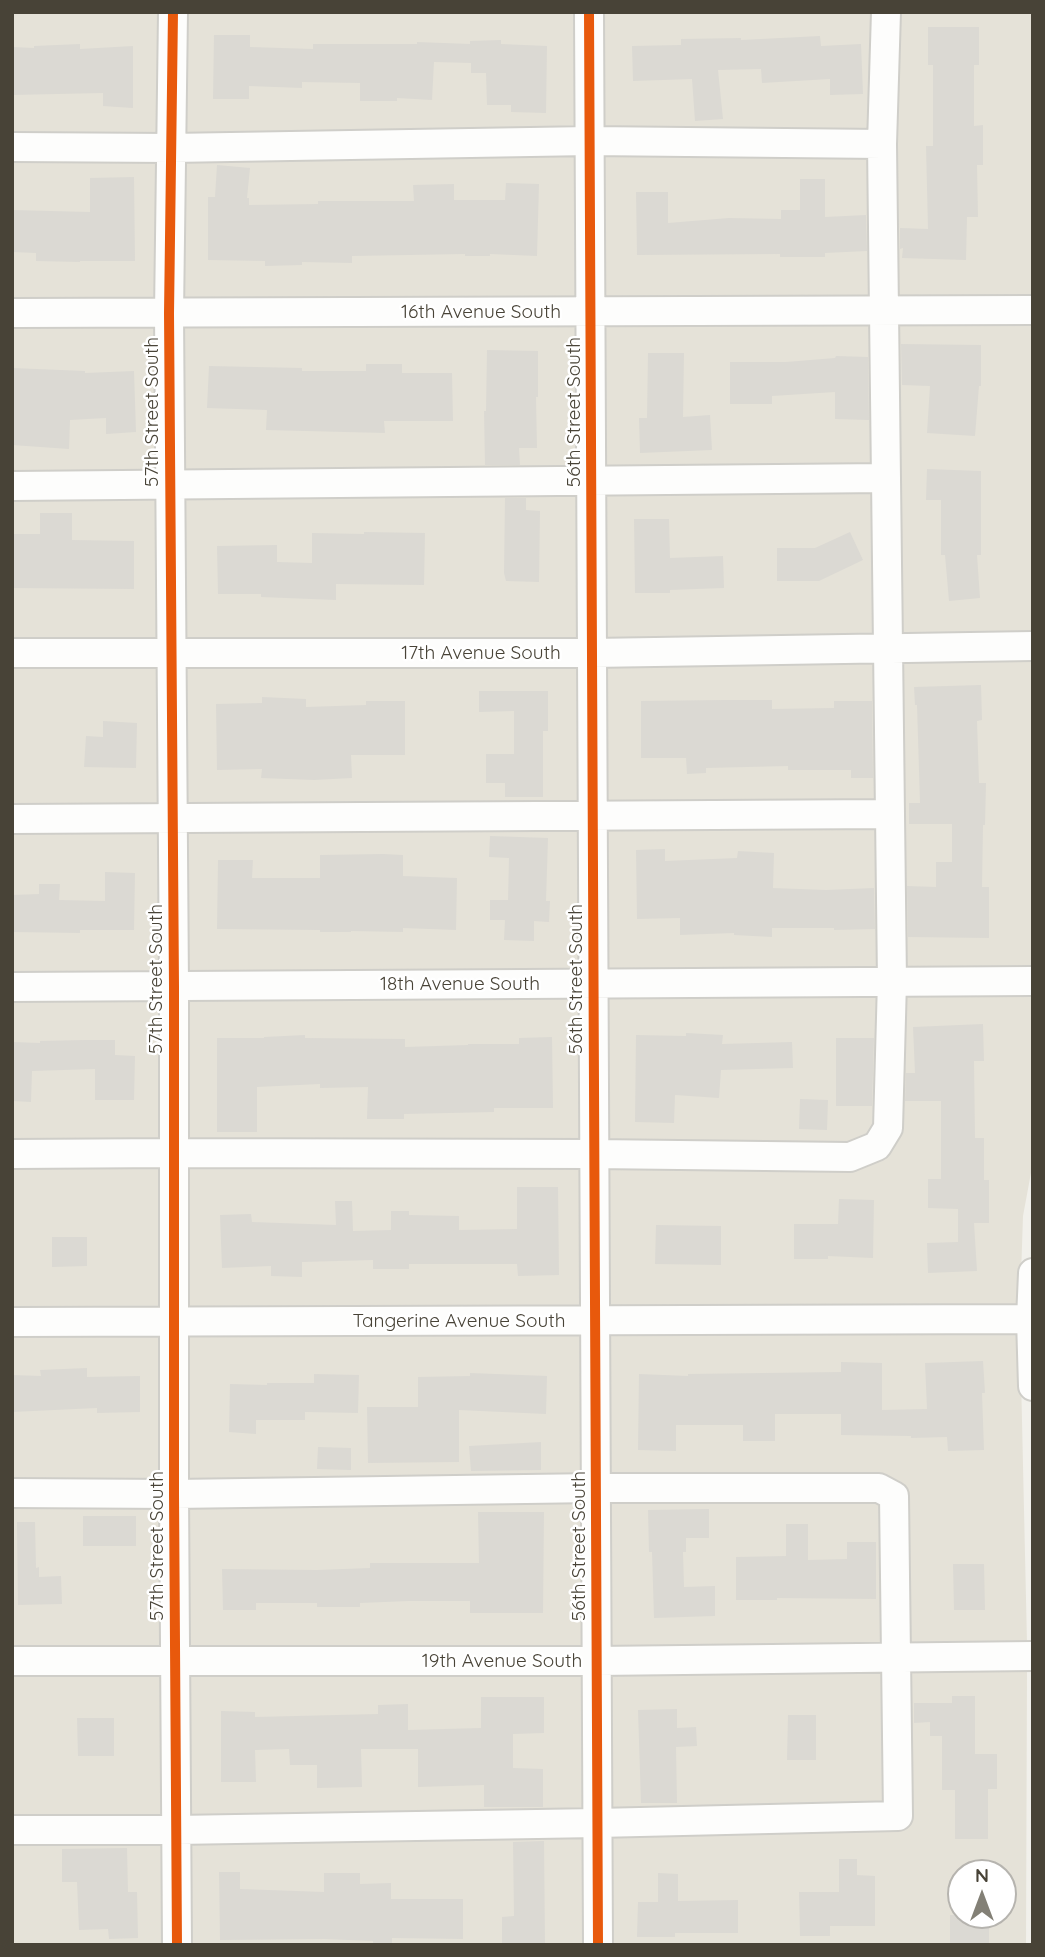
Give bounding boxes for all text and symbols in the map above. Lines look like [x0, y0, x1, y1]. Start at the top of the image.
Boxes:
street label: 16th Avenue South [401, 301, 561, 323]
street label: 57th Street South [141, 337, 163, 487]
street label: 56th Street South [563, 337, 585, 487]
street label: 17th Avenue South [401, 642, 561, 664]
street label: 57th Street South [145, 904, 167, 1054]
street label: 56th Street South [565, 904, 587, 1054]
street label: 18th Avenue South [380, 973, 540, 995]
street label: Tangerine Avenue South [353, 1310, 565, 1332]
street label: 57th Street South [146, 1471, 168, 1621]
street label: 56th Street South [568, 1471, 590, 1621]
street label: 19th Avenue South [422, 1650, 582, 1672]
north arrow [947, 1859, 1017, 1929]
text: N [975, 1863, 989, 1887]

